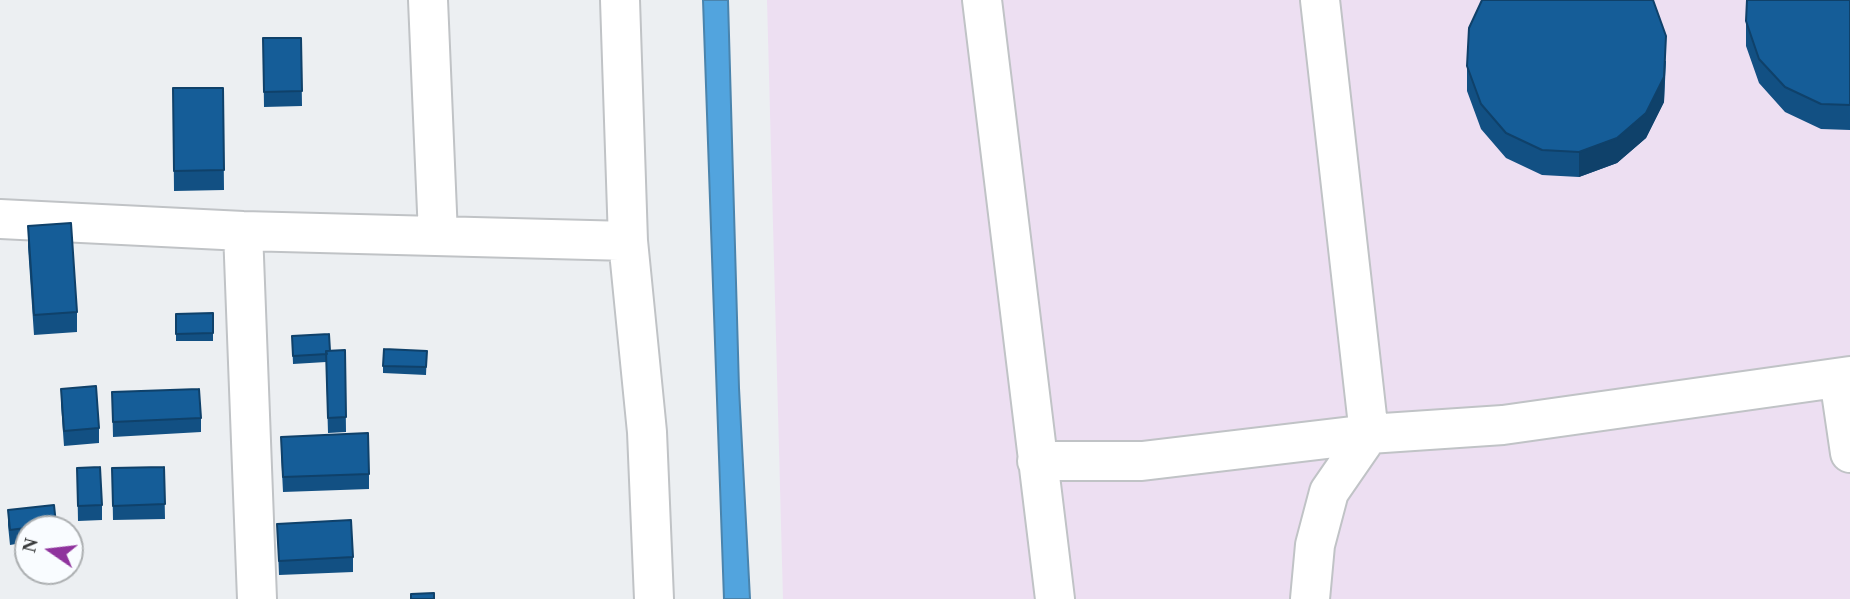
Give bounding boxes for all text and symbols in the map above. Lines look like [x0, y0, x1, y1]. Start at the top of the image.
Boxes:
north arrow [14, 515, 84, 585]
text: N [18, 536, 42, 554]

